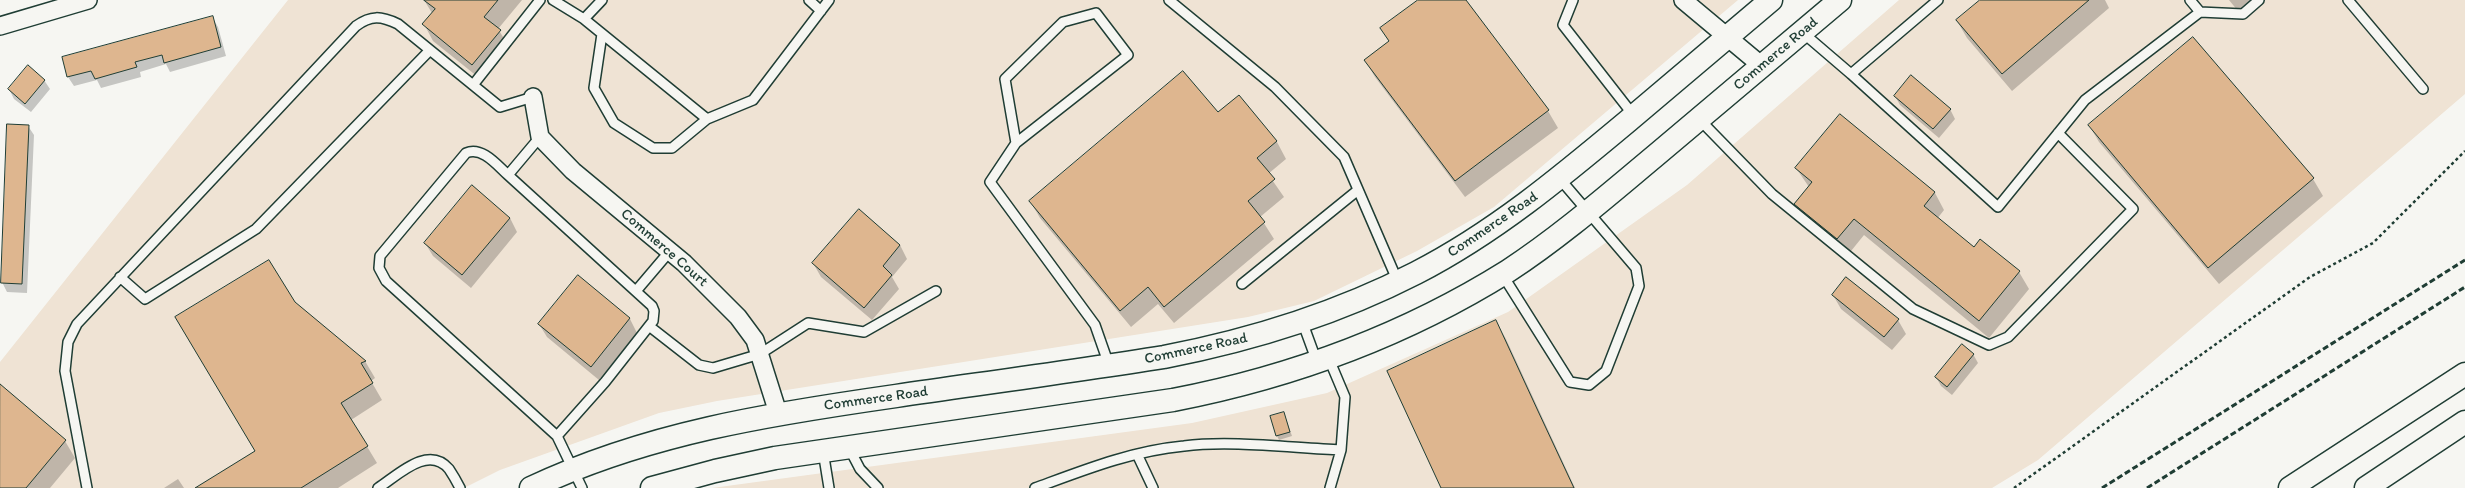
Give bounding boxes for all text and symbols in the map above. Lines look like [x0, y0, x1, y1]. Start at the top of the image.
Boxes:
street label: Commerce Road [1730, 13, 1822, 95]
street label: Commerce Road [1444, 188, 1542, 262]
street label: Commerce Court [617, 205, 711, 291]
street label: Commerce Road [1143, 329, 1249, 369]
street label: Commerce Road [823, 383, 929, 415]

